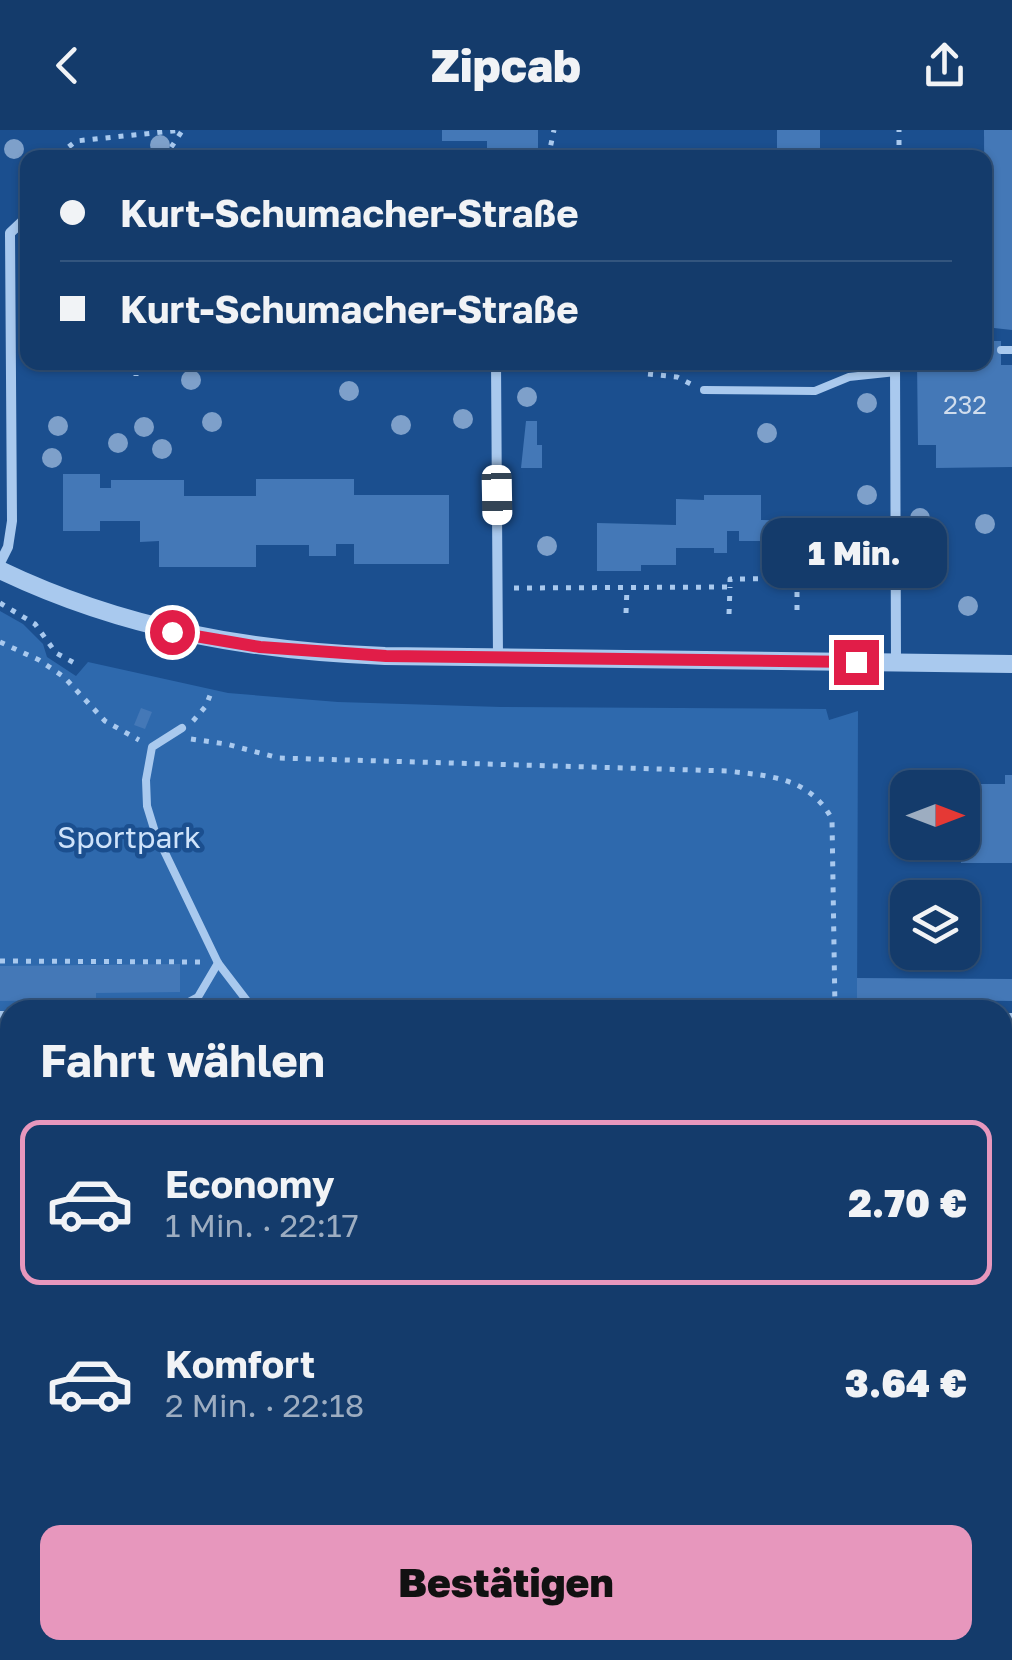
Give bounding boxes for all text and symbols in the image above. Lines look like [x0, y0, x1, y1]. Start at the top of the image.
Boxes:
icon: back [40, 38, 95, 93]
text: Zipcab [431, 38, 581, 92]
icon: share [917, 38, 972, 93]
text: Kurt-Schumacher-Straße [120, 190, 579, 235]
text: Kurt-Schumacher-Straße [120, 286, 579, 331]
house number: 232 [943, 389, 987, 420]
car [481, 465, 513, 525]
callout: 1 Min. [764, 517, 948, 587]
text: 1 Min. [808, 534, 901, 572]
route start [150, 610, 195, 655]
route end [834, 640, 879, 685]
north arrow [890, 770, 980, 860]
map controls [890, 770, 980, 970]
park label: Sportpark [57, 819, 201, 855]
button: layers [890, 880, 980, 970]
text: Fahrt wählen [40, 1033, 325, 1087]
icon: car [45, 1158, 135, 1248]
text: Economy [165, 1161, 334, 1206]
text: 2.70 € [848, 1180, 967, 1225]
text: 1 Min. · 22:17 [165, 1206, 359, 1244]
icon: car [45, 1338, 135, 1428]
text: Komfort [165, 1341, 315, 1386]
text: 3.64 € [845, 1360, 967, 1405]
text: 2 Min. · 22:18 [165, 1386, 364, 1424]
button: Bestätigen [40, 1525, 972, 1640]

